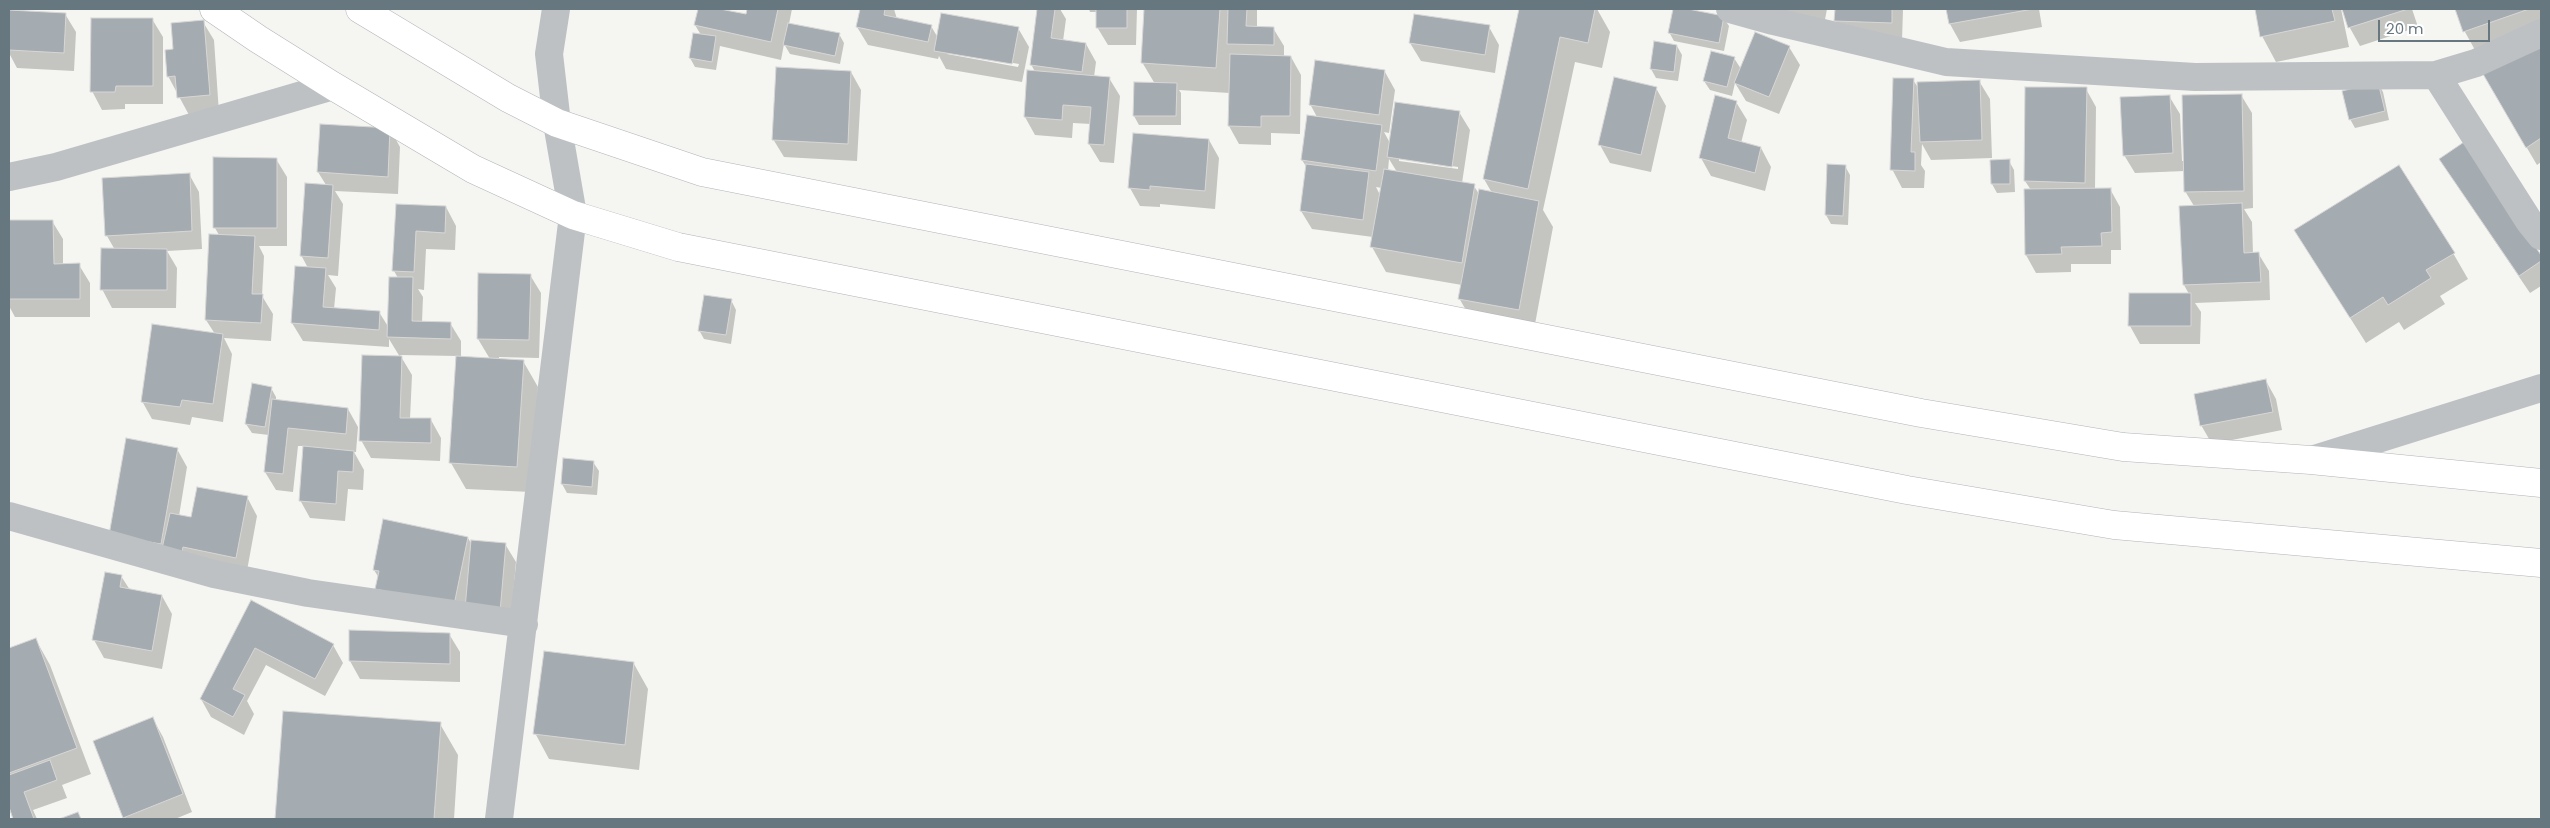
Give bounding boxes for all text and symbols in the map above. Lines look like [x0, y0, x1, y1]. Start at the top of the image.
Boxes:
scale bar [2380, 10, 2492, 42]
text: 20 m [2386, 18, 2424, 39]

